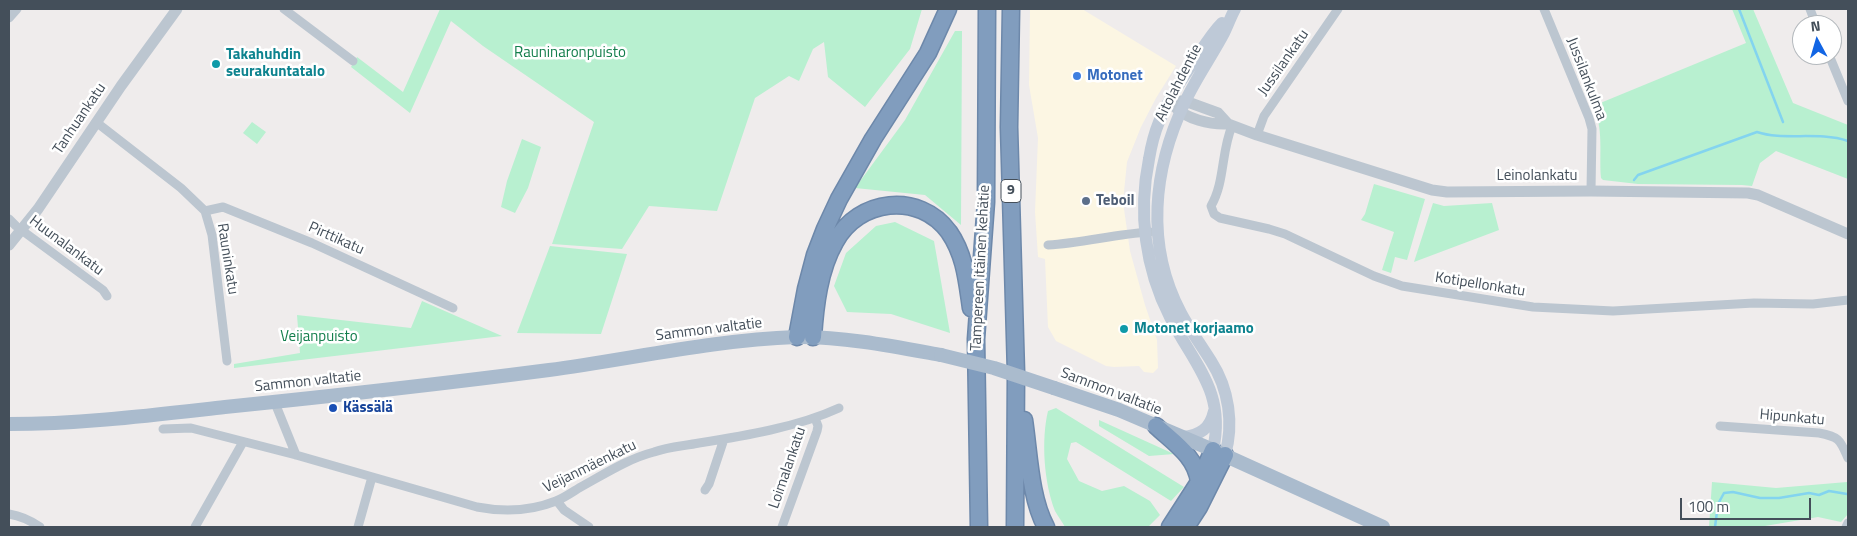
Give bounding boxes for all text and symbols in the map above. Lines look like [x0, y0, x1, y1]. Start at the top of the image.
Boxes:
north arrow [1792, 15, 1842, 65]
text: N [1810, 15, 1821, 37]
street label: Jussilankatu [1255, 27, 1313, 99]
street label: Jussilankulma [1562, 35, 1610, 123]
street label: Aitolahdentie [1152, 41, 1206, 125]
park label: Rauninaronpuisto [514, 44, 626, 62]
place label: Takahuhdin seurakuntatalo [226, 46, 325, 81]
marker: Takahuhdin seurakuntatalo [210, 58, 222, 70]
place label: Motonet [1087, 67, 1143, 85]
marker: Motonet [1071, 70, 1083, 82]
street label: Tanhuankatu [50, 80, 110, 158]
street label: Leinolankatu [1497, 167, 1577, 185]
road number: 9 [1001, 180, 1021, 202]
street label: Tampereen itäinen kehätie [968, 185, 994, 351]
place label: Teboil [1096, 192, 1135, 210]
marker: Teboil [1080, 195, 1092, 207]
street label: Huunalankatu [25, 212, 107, 280]
street label: Pirttikatu [305, 219, 367, 259]
street label: Rauninkatu [212, 222, 242, 296]
street label: Kotipellonkatu [1434, 269, 1526, 301]
street label: Sammon valtatie [655, 315, 763, 345]
place label: Motonet korjaamo [1134, 320, 1254, 338]
marker: Motonet korjaamo [1118, 323, 1130, 335]
park label: Veijanpuisto [280, 328, 358, 346]
street label: Sammon valtatie [1058, 364, 1164, 420]
street label: Sammon valtatie [254, 367, 362, 397]
place label: Kässälä [343, 399, 393, 417]
marker: Kässälä [327, 402, 339, 414]
street label: Hipunkatu [1759, 406, 1825, 430]
street label: Loimalankatu [766, 425, 810, 511]
street label: Veijanmäenkatu [540, 437, 640, 497]
scale bar [1682, 488, 1813, 520]
text: 100 m [1688, 495, 1729, 518]

